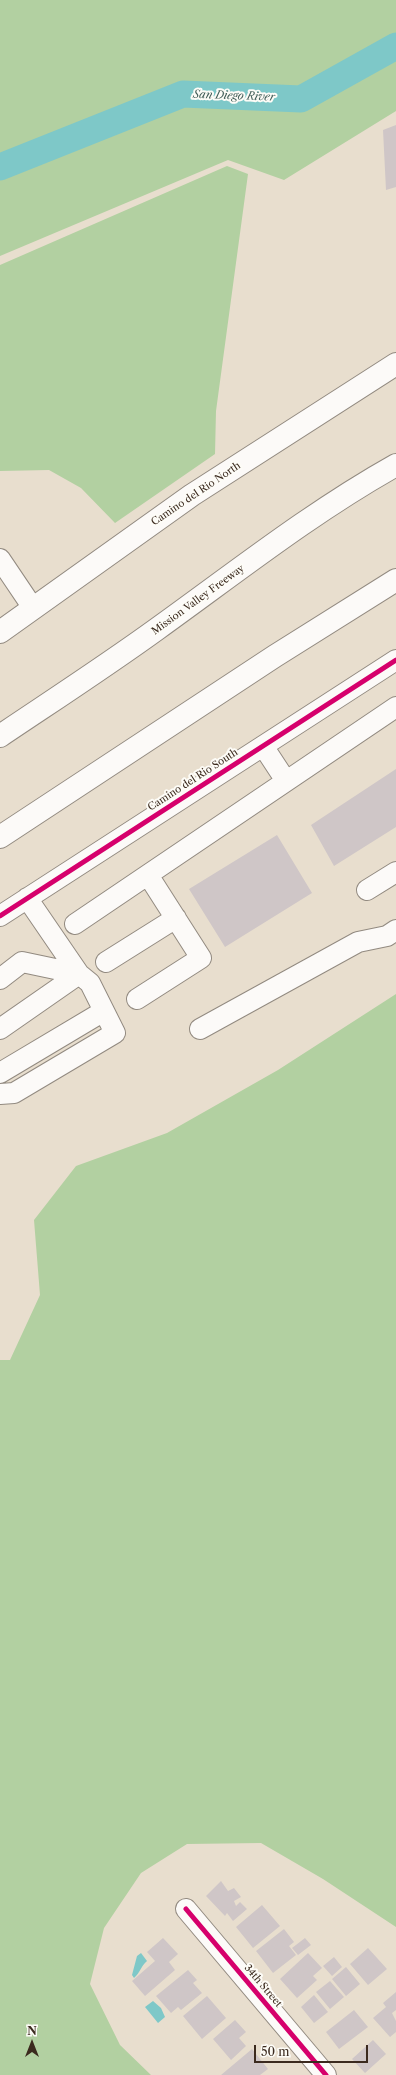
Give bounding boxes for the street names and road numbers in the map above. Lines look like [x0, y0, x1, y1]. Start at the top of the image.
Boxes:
street label: Camino del Rio North [149, 460, 243, 528]
street label: Mission Valley Freeway [149, 562, 247, 638]
street label: Camino del Rio South [146, 746, 240, 814]
street label: 34th Street [242, 1962, 284, 2010]

